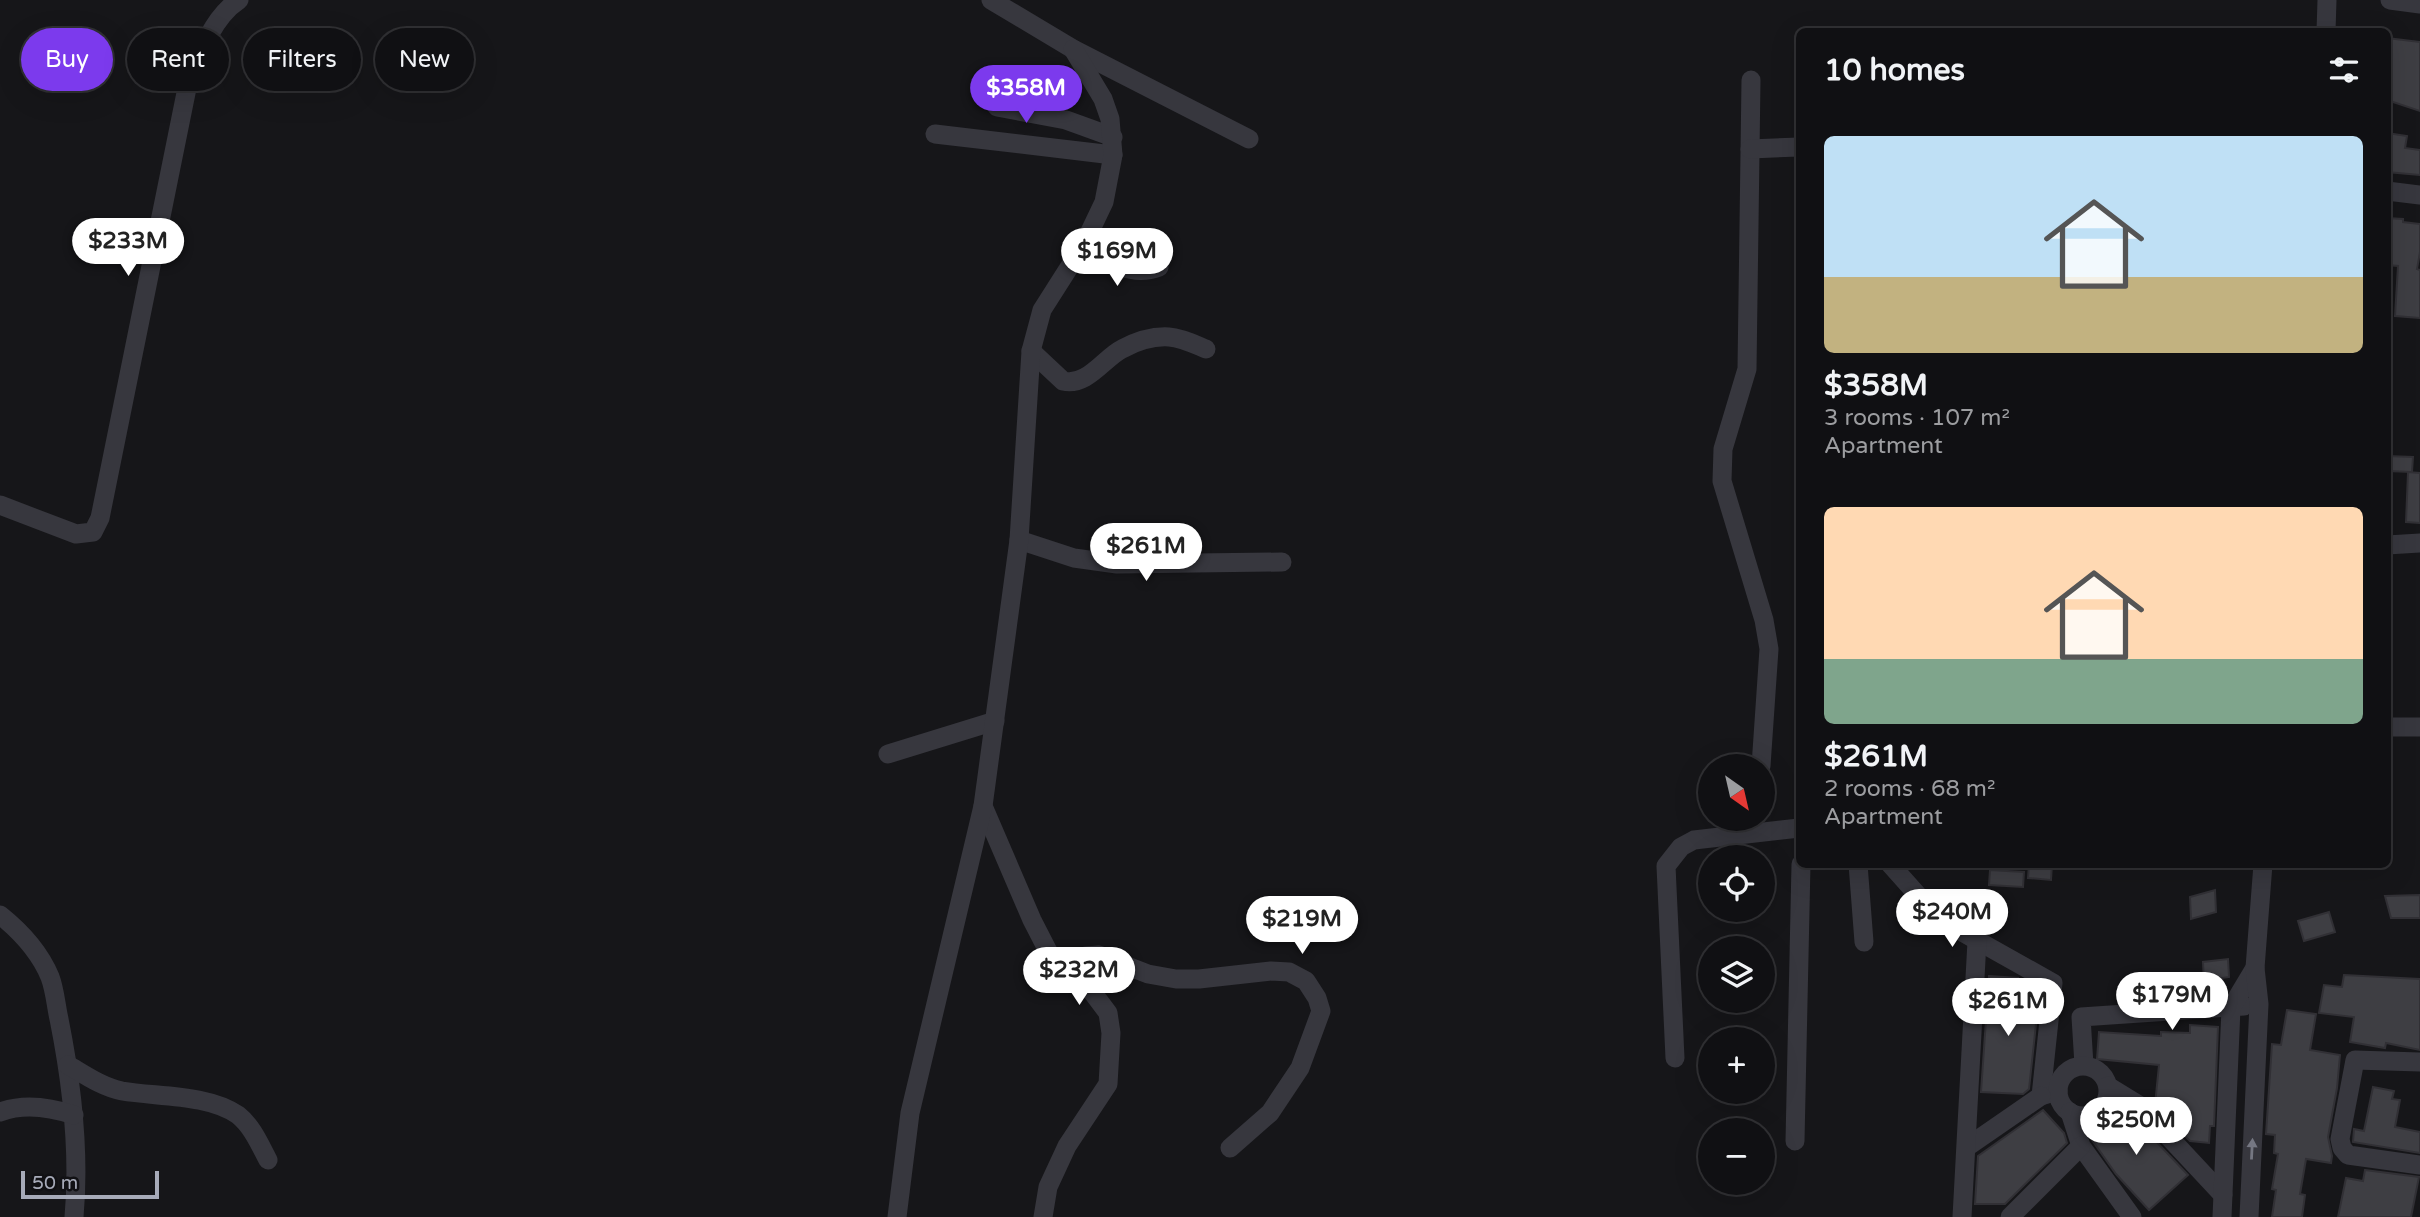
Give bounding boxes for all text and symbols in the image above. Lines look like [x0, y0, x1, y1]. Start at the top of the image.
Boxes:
chip: Buy [21, 28, 113, 91]
chip: Rent [127, 28, 229, 91]
chip: Filters [243, 28, 361, 91]
chip: New [375, 28, 474, 91]
icon: filters [2325, 51, 2363, 89]
text: 10 homes [1824, 52, 1965, 89]
pin: $358M [977, 66, 1075, 125]
text: $358M [986, 74, 1066, 102]
icon: home [2031, 181, 2157, 307]
pin: $233M [79, 218, 177, 278]
text: $233M [88, 227, 168, 255]
pin: $169M [1068, 229, 1166, 288]
text: $169M [1077, 237, 1157, 265]
text: $358M [1824, 367, 1928, 404]
text: 3 rooms · 107 m² [1824, 404, 2010, 432]
text: Apartment [1824, 432, 1943, 460]
pin: $261M [1097, 524, 1195, 583]
text: $261M [1106, 532, 1186, 560]
icon: home [2031, 552, 2157, 678]
text: $261M [1824, 738, 1928, 775]
north arrow [1698, 754, 1774, 831]
map controls [1698, 754, 1775, 1195]
text: 2 rooms · 68 m² [1824, 775, 1995, 803]
text: Apartment [1824, 803, 1943, 831]
button: locate [1698, 845, 1775, 922]
pin: $240M [1903, 890, 2001, 949]
pin: $219M [1253, 897, 1351, 956]
text: $240M [1912, 898, 1992, 926]
text: $219M [1262, 905, 1342, 933]
button: layers [1698, 936, 1775, 1013]
pin: $232M [1030, 948, 1128, 1007]
text: $232M [1039, 956, 1119, 984]
pin: $179M [2123, 972, 2221, 1032]
pin: $261M [1959, 978, 2057, 1038]
text: $179M [2132, 981, 2212, 1009]
text: $261M [1968, 987, 2048, 1015]
button: + [1698, 1027, 1775, 1104]
pin: $250M [2087, 1098, 2185, 1157]
text: $250M [2096, 1106, 2176, 1134]
button: − [1698, 1118, 1775, 1195]
one-way arrow [2246, 1138, 2257, 1160]
scale bar [21, 1168, 159, 1200]
text: 50 m [32, 1172, 78, 1194]

